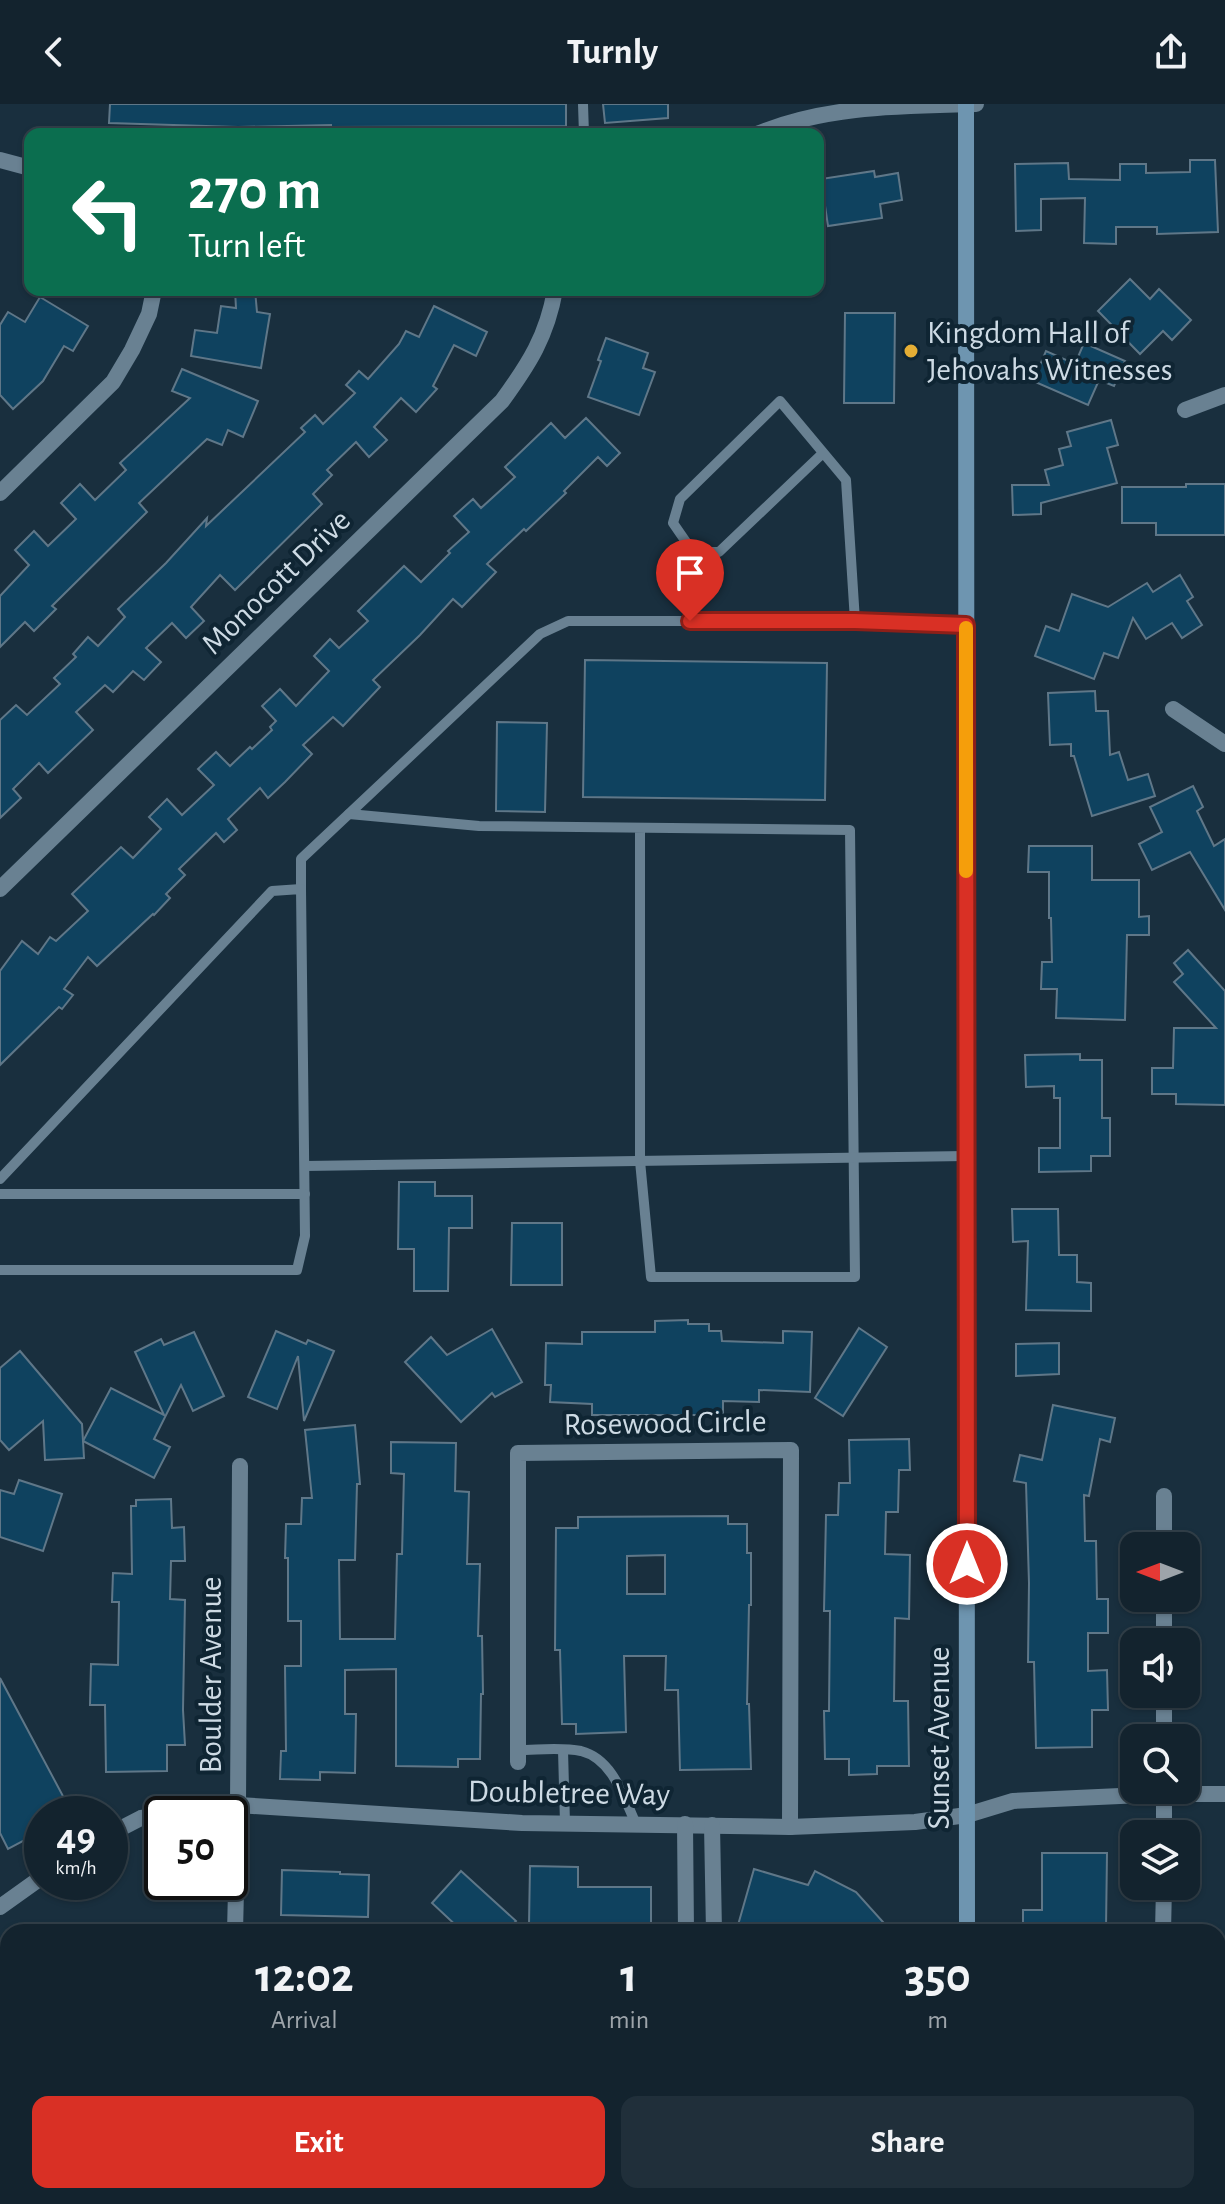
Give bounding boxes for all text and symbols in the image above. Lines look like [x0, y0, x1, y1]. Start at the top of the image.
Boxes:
icon: back [32, 30, 76, 74]
icon: share [1149, 30, 1193, 74]
text: Turnly [567, 34, 658, 70]
icon: left [56, 160, 160, 264]
text: 270 m [188, 163, 321, 219]
text: Turn left [188, 228, 305, 264]
place label: Kingdom Hall of Jehovahs Witnesses [927, 317, 1173, 386]
marker: Kingdom Hall of Jehovahs Witnesses [902, 342, 920, 360]
street label: Monocott Drive [196, 504, 356, 660]
pin [656, 539, 724, 621]
icon: arrive [668, 551, 712, 595]
street label: Rosewood Circle [563, 1405, 767, 1441]
position arrow [925, 1522, 1009, 1606]
north arrow [1120, 1532, 1200, 1612]
map controls [1120, 1532, 1200, 1900]
street label: Boulder Avenue [195, 1576, 227, 1774]
button: sound [1120, 1628, 1200, 1708]
street label: Sunset Avenue [923, 1647, 955, 1829]
button: search [1120, 1724, 1200, 1804]
street label: Doubletree Way [468, 1775, 671, 1811]
speed limit sign: 50 [144, 1796, 248, 1900]
text: 49 [56, 1818, 96, 1858]
button: layers [1120, 1820, 1200, 1900]
text: km/h [55, 1858, 97, 1878]
text: 12:02 [255, 1953, 354, 2001]
text: 1 [620, 1953, 638, 2001]
text: 350 [904, 1953, 971, 2001]
text: Arrival [271, 2007, 338, 2033]
text: min [609, 2007, 649, 2033]
text: m [927, 2007, 948, 2033]
button: Exit [32, 2096, 605, 2188]
button: Share [621, 2096, 1194, 2188]

